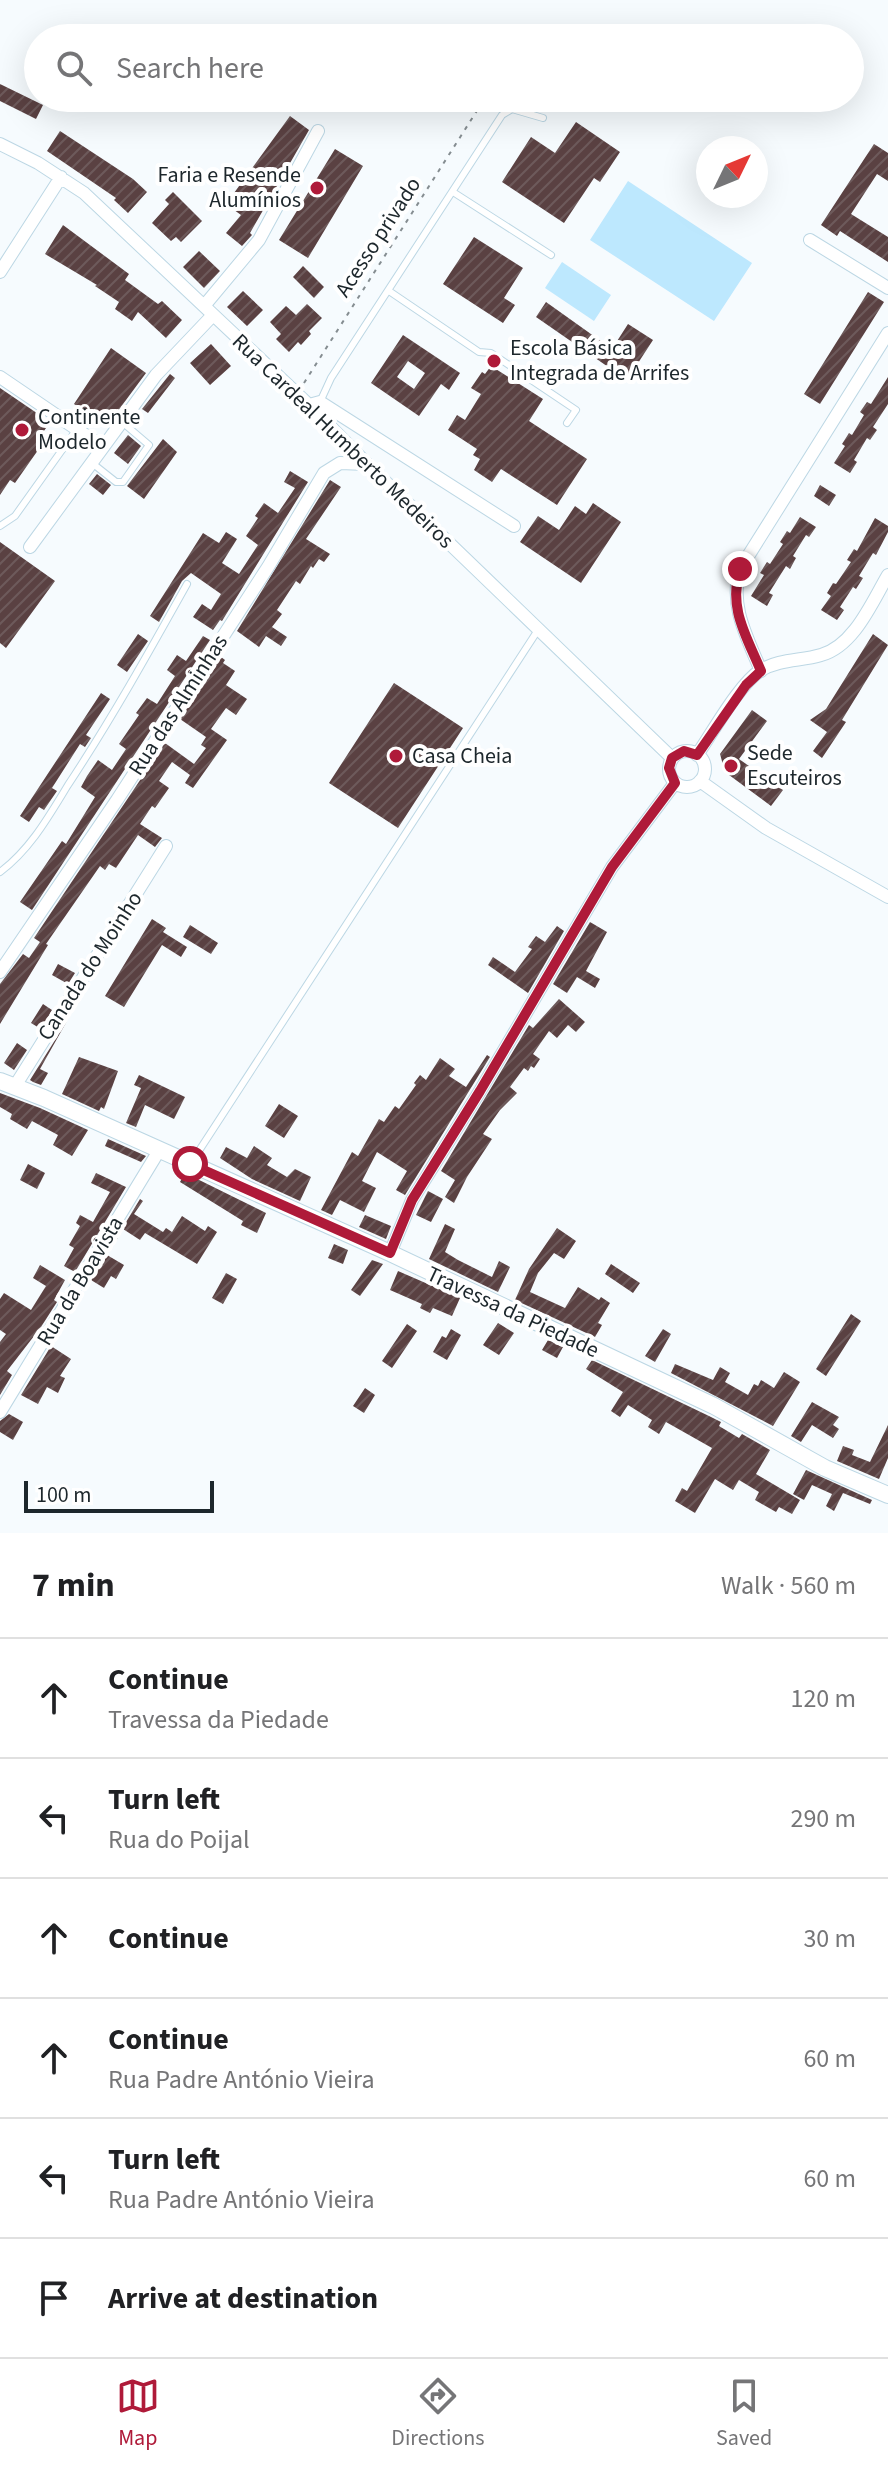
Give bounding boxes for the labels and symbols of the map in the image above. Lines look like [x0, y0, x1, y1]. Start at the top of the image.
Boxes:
north arrow [696, 136, 768, 208]
place label: Faria e Resende Alumínios [157, 159, 301, 216]
street label: Acesso privado [327, 171, 429, 303]
marker: Faria e Resende Alumínios [308, 179, 326, 197]
street label: Rua Cardeal Humberto Medeiros [225, 326, 461, 556]
place label: Escola Básica Integrada de Arrifes [510, 332, 689, 389]
marker: Escola Básica Integrada de Arrifes [485, 352, 503, 370]
place label: Continente Modelo [38, 401, 140, 458]
marker: Continente Modelo [13, 421, 31, 439]
route end [722, 551, 758, 587]
street label: Rua das Alminhas [120, 628, 236, 782]
place label: Sede Escuteiros [747, 737, 842, 794]
place label: Casa Cheia [412, 740, 512, 772]
marker: Casa Cheia [387, 747, 405, 765]
marker: Sede Escuteiros [722, 757, 740, 775]
street label: Canada do Moinho [30, 885, 150, 1047]
route start [172, 1146, 208, 1182]
street label: Rua da Boavista [29, 1210, 131, 1352]
street label: Travessa da Piedade [422, 1258, 605, 1366]
scale bar [24, 1477, 214, 1513]

